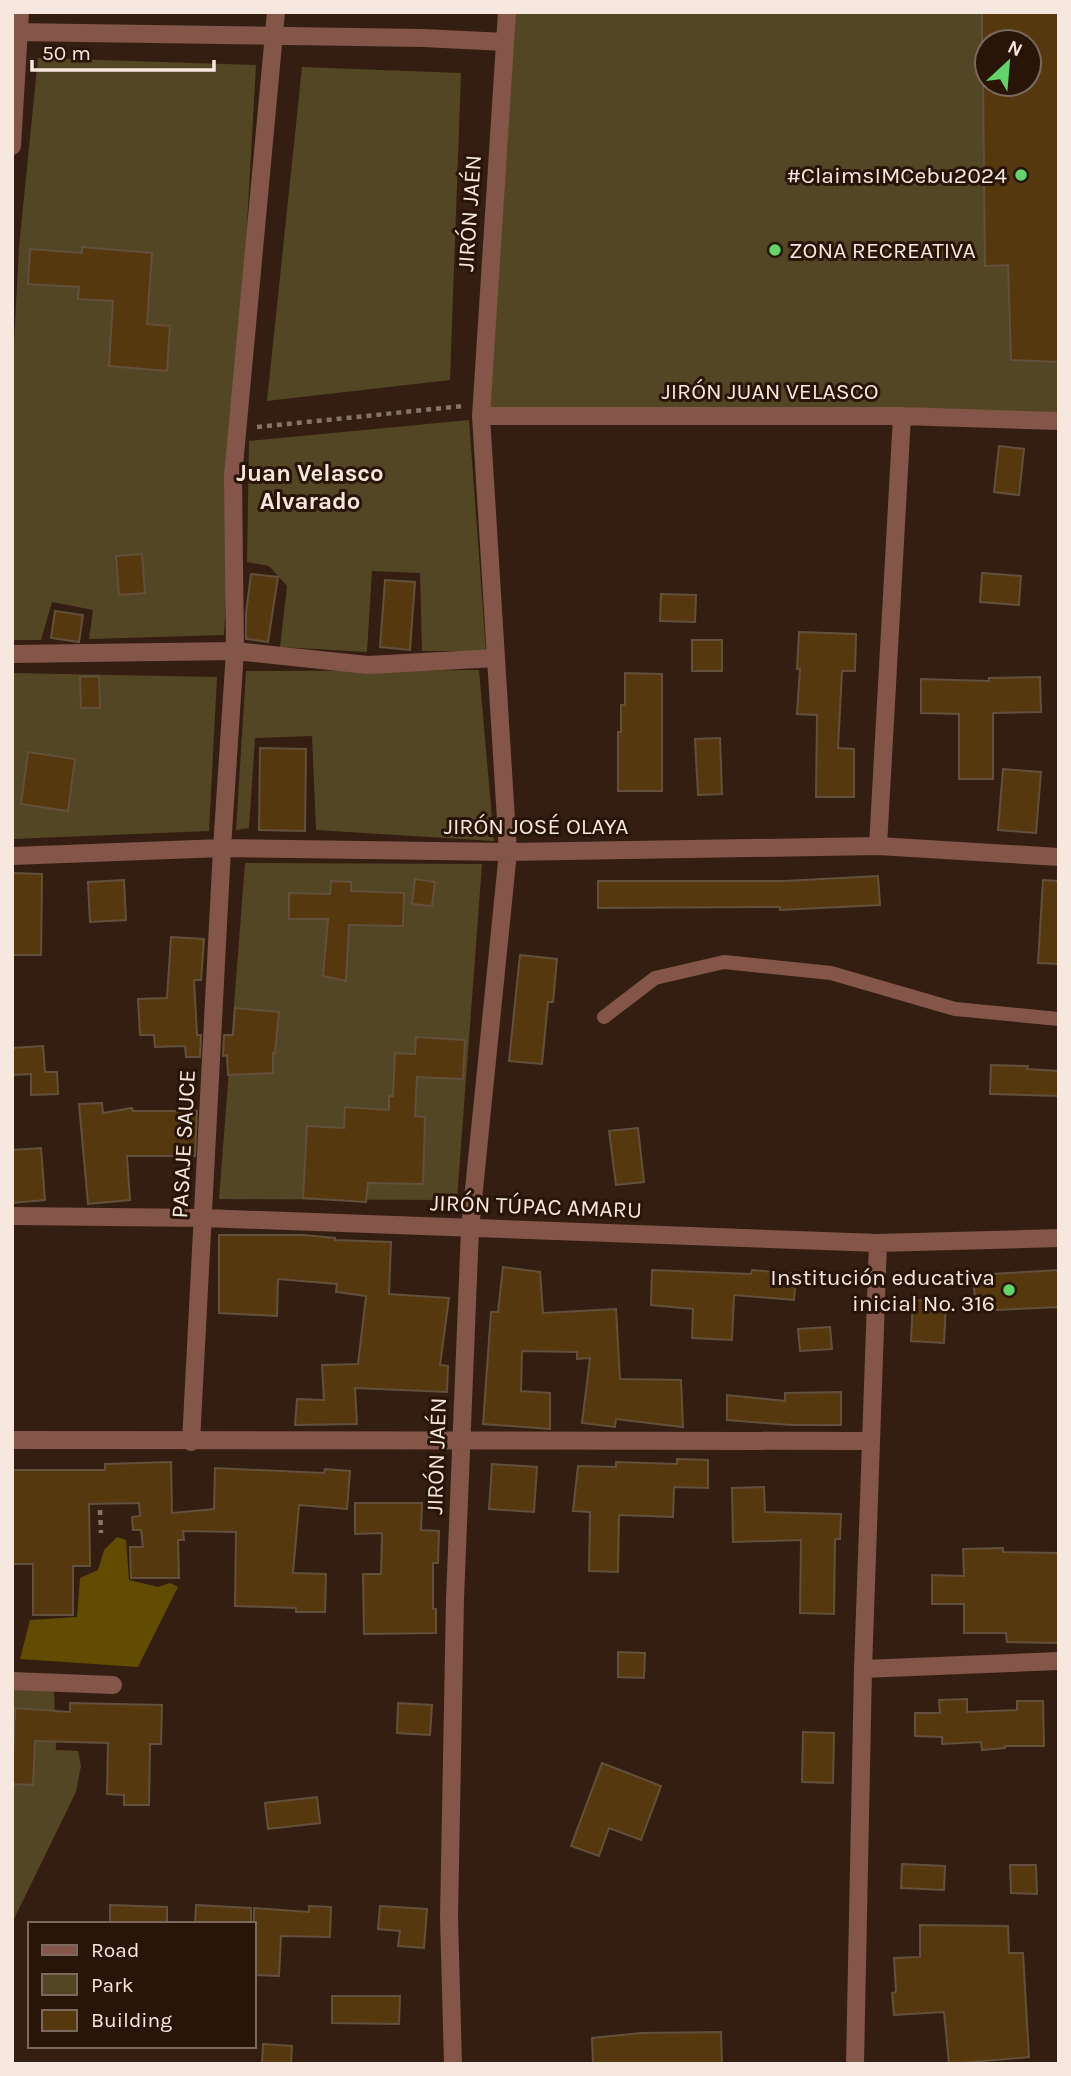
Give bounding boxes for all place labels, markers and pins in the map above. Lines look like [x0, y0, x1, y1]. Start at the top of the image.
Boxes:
place label: #ClaimsIMCebu2024 [786, 162, 1007, 189]
marker: #ClaimsIMCebu2024 [1013, 167, 1029, 183]
place label: ZONA RECREATIVA [789, 237, 976, 264]
marker: ZONA RECREATIVA [767, 242, 783, 258]
place label: Institución educativa inicial No. 316 [770, 1264, 995, 1317]
marker: Institución educativa inicial No. 316 [1001, 1282, 1017, 1298]

